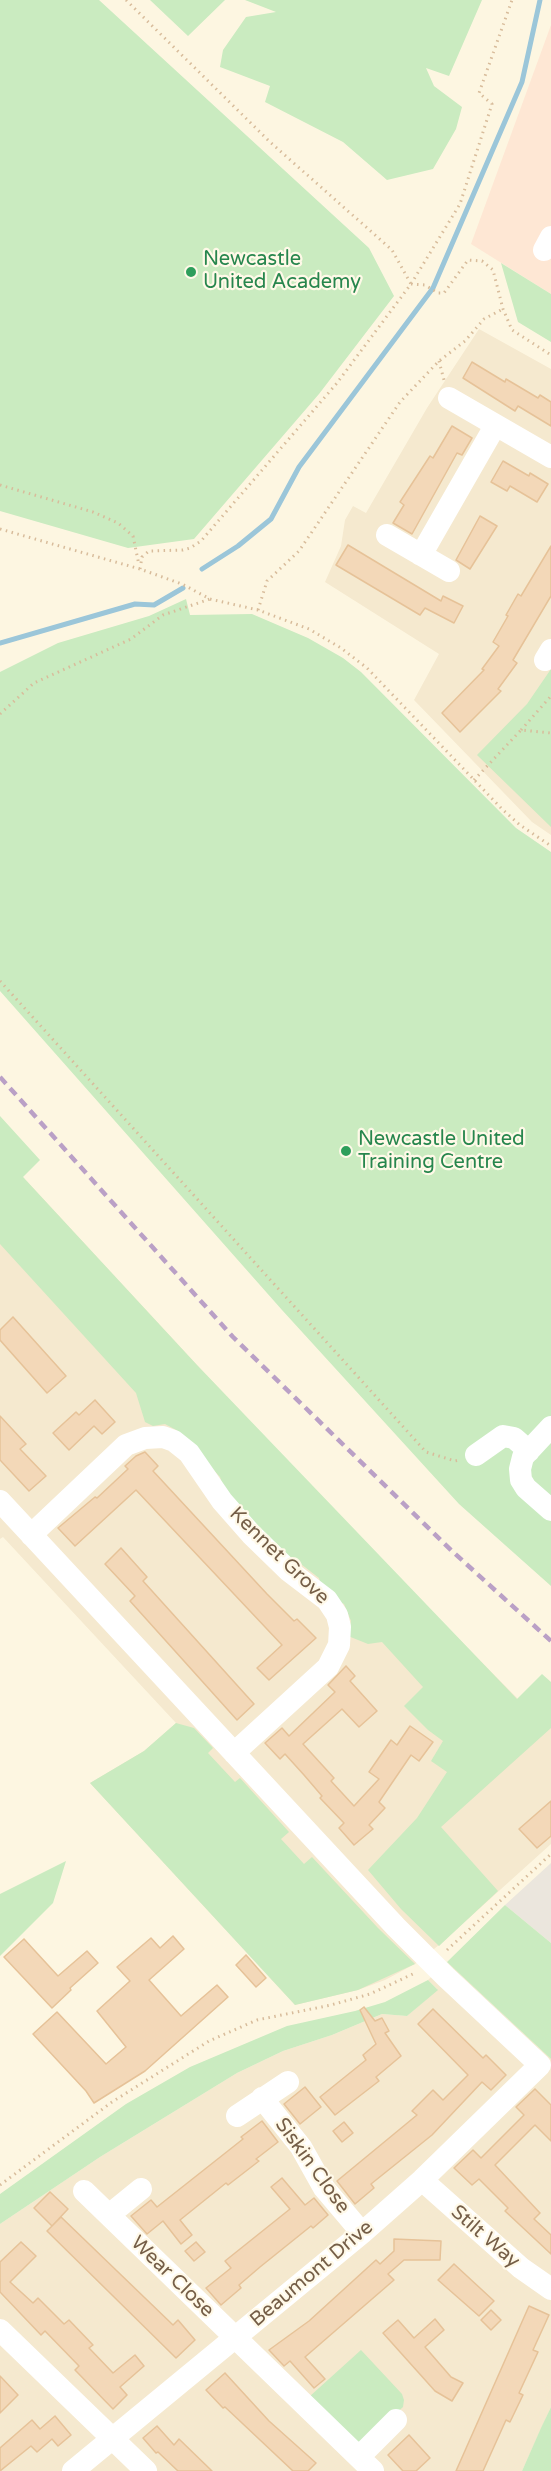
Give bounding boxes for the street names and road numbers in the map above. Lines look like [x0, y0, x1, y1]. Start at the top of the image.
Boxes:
street label: Kennet Grove [224, 1502, 334, 1610]
street label: Siskin Close [269, 2114, 355, 2218]
street label: Stilt Way [446, 2201, 524, 2273]
street label: Beaumont Drive [246, 2216, 378, 2332]
street label: Wear Close [125, 2231, 219, 2323]

